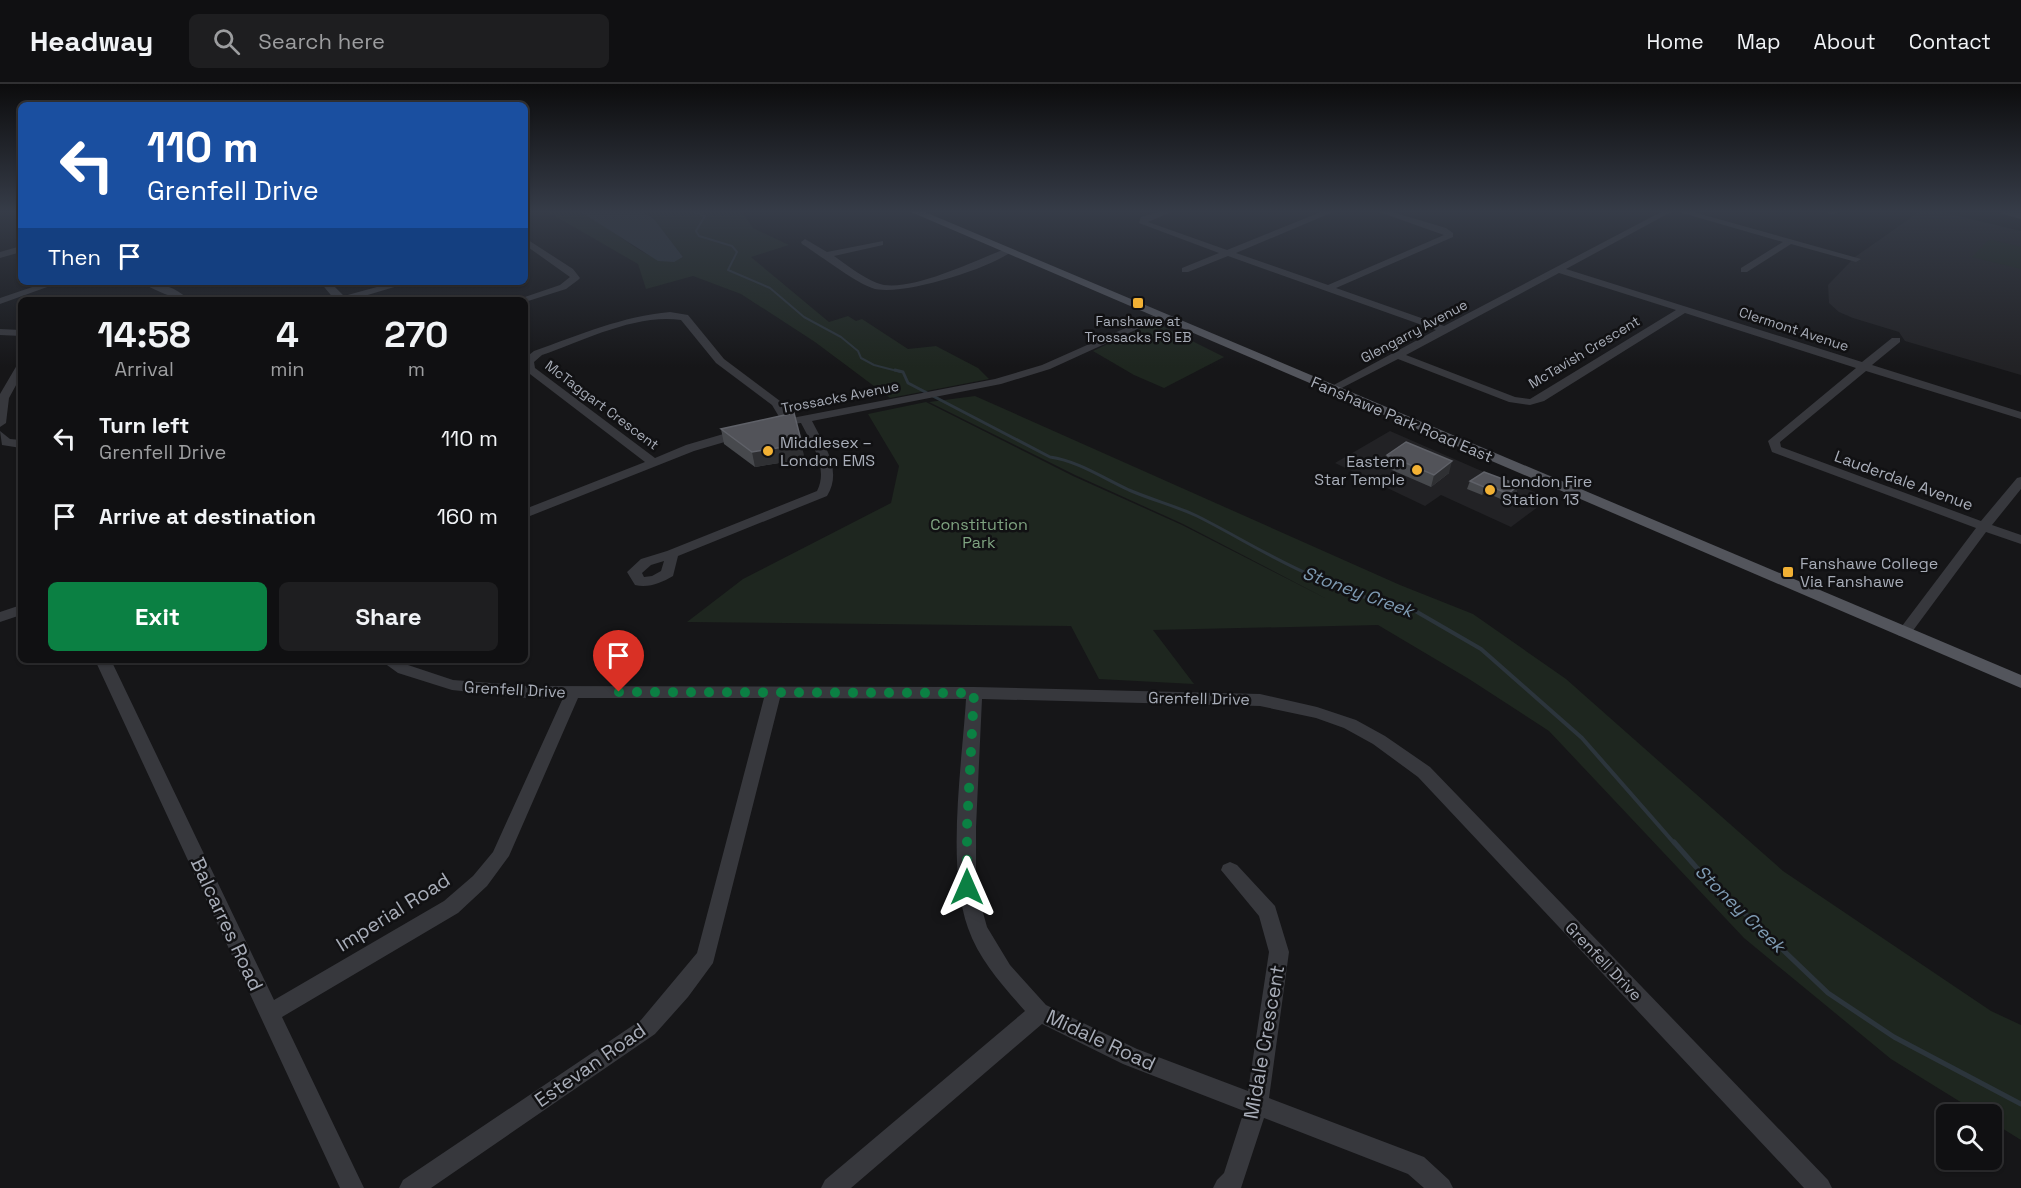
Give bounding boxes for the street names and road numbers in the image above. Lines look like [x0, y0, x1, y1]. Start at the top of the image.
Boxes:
street label: Glengarry Avenue [1357, 295, 1471, 367]
street label: Clermont Avenue [1737, 303, 1851, 355]
street label: McTavish Crescent [1525, 312, 1643, 392]
street label: McTaggart Crescent [542, 356, 662, 454]
street label: Fanshawe Park Road East [1308, 372, 1496, 467]
street label: Trossacks Avenue [780, 377, 900, 417]
street label: Lauderdale Avenue [1831, 446, 1976, 515]
street label: Grenfell Drive [464, 676, 566, 703]
street label: Grenfell Drive [1148, 687, 1250, 710]
street label: Balcarres Road [185, 853, 269, 995]
street label: Imperial Road [331, 867, 455, 957]
street label: Grenfell Drive [1561, 917, 1647, 1005]
street label: Midale Crescent [1238, 963, 1290, 1121]
street label: Midale Road [1042, 1003, 1160, 1077]
street label: Estevan Road [529, 1017, 651, 1113]

